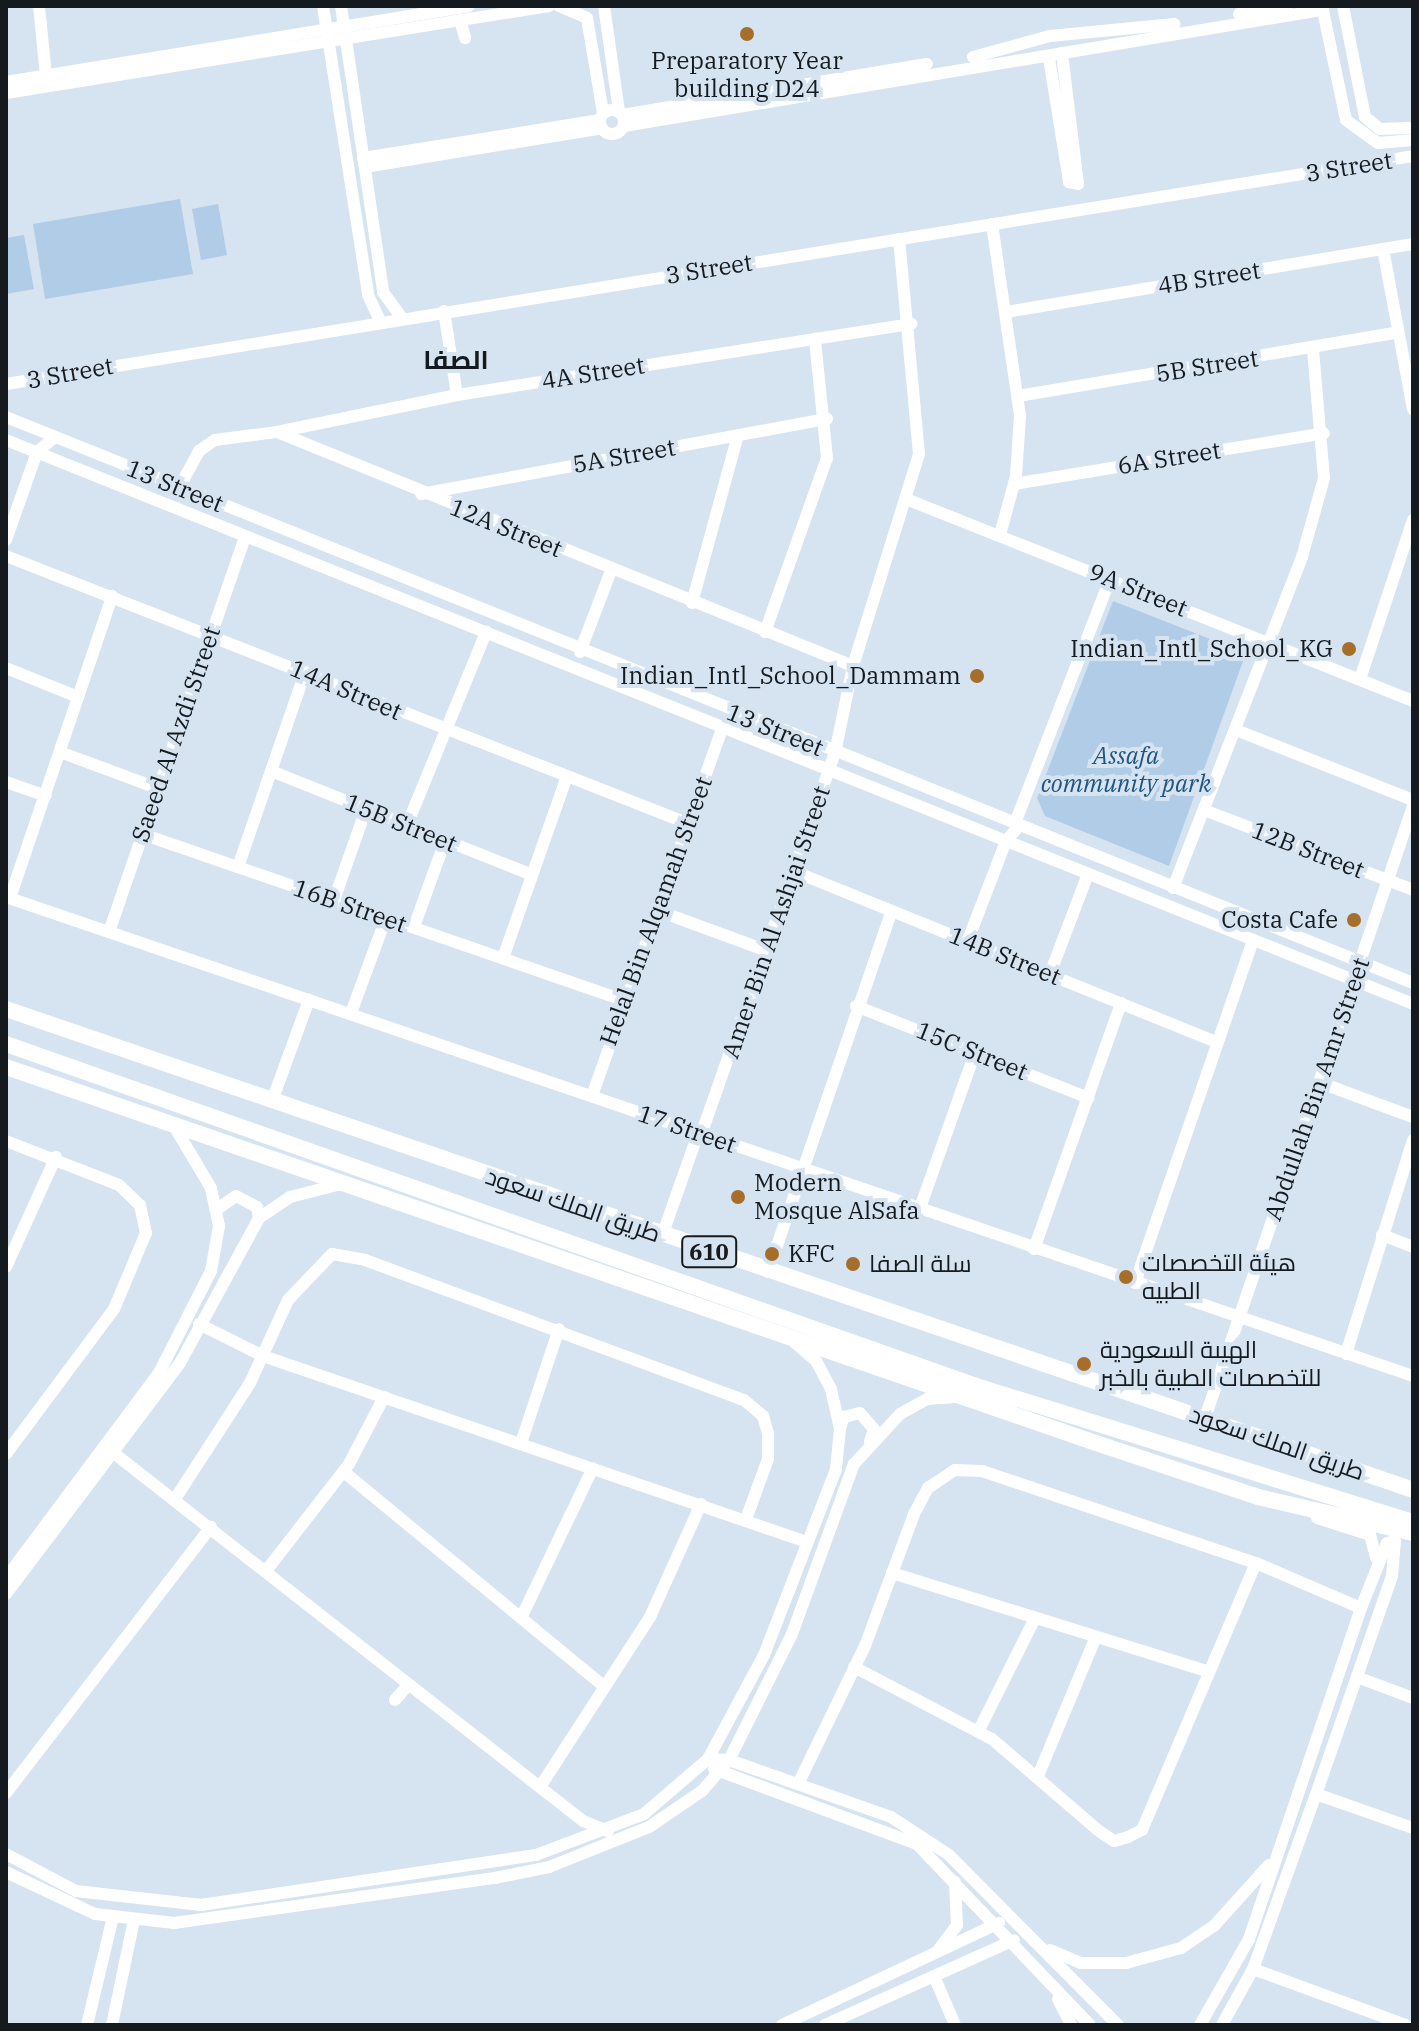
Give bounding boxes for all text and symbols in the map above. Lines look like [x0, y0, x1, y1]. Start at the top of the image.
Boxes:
marker: Preparatory Year building D24 [738, 25, 756, 43]
place label: Preparatory Year building D24 [651, 47, 843, 103]
street label: 3 Street [1304, 146, 1394, 188]
street label: 3 Street [664, 248, 754, 290]
street label: 4B Street [1156, 256, 1262, 300]
district label: الصفا [423, 344, 489, 376]
street label: 5B Street [1154, 344, 1260, 388]
street label: 3 Street [24, 351, 116, 395]
street label: 4A Street [539, 351, 647, 395]
street label: 5A Street [570, 433, 678, 479]
street label: 6A Street [1115, 436, 1223, 480]
street label: 13 Street [122, 454, 228, 518]
street label: 12A Street [446, 493, 566, 563]
street label: 9A Street [1084, 557, 1192, 623]
street label: Saeed Al Azdi Street [126, 622, 226, 846]
place label: Indian_Intl_School_KG [1070, 635, 1333, 663]
marker: Indian_Intl_School_KG [1340, 640, 1358, 658]
street label: 14A Street [286, 654, 406, 726]
place label: Indian_Intl_School_Dammam [620, 662, 961, 690]
marker: Indian_Intl_School_Dammam [968, 667, 986, 685]
street label: 13 Street [722, 698, 828, 762]
park label: Assafa community park [1041, 742, 1211, 798]
street label: Helal Bin Alqamah Street [594, 773, 718, 1049]
street label: Amer Bin Al Ashjai Street [716, 782, 836, 1062]
street label: 15B Street [341, 788, 461, 858]
street label: 12B Street [1248, 815, 1368, 885]
street label: 16B Street [290, 873, 410, 939]
place label: Costa Cafe [1221, 906, 1338, 934]
marker: Costa Cafe [1345, 911, 1363, 929]
street label: 14B Street [945, 921, 1065, 991]
street label: Abdullah Bin Amr Street [1258, 954, 1376, 1224]
street label: 15C Street [912, 1016, 1032, 1086]
street label: 17 Street [634, 1099, 740, 1159]
street label: طريق الملك سعود [482, 1162, 664, 1248]
place label: Modern Mosque AlSafa [754, 1169, 920, 1225]
marker: Modern Mosque AlSafa [729, 1188, 747, 1206]
road number: 610 [681, 1234, 737, 1270]
place label: KFC [788, 1240, 835, 1268]
marker: KFC [763, 1245, 781, 1263]
place label: هيئة التخصصات الطبيه [1142, 1249, 1296, 1305]
place label: سلة الصفا [869, 1250, 972, 1278]
marker: سلة الصفا [844, 1255, 862, 1273]
marker: هيئة التخصصات الطبيه [1117, 1268, 1135, 1286]
place label: الهيىة السعودية للتخصصات الطبية بالخبر [1100, 1336, 1321, 1392]
marker: الهيىة السعودية للتخصصات الطبية بالخبر [1075, 1355, 1093, 1373]
street label: طريق الملك سعود [1186, 1400, 1368, 1486]

